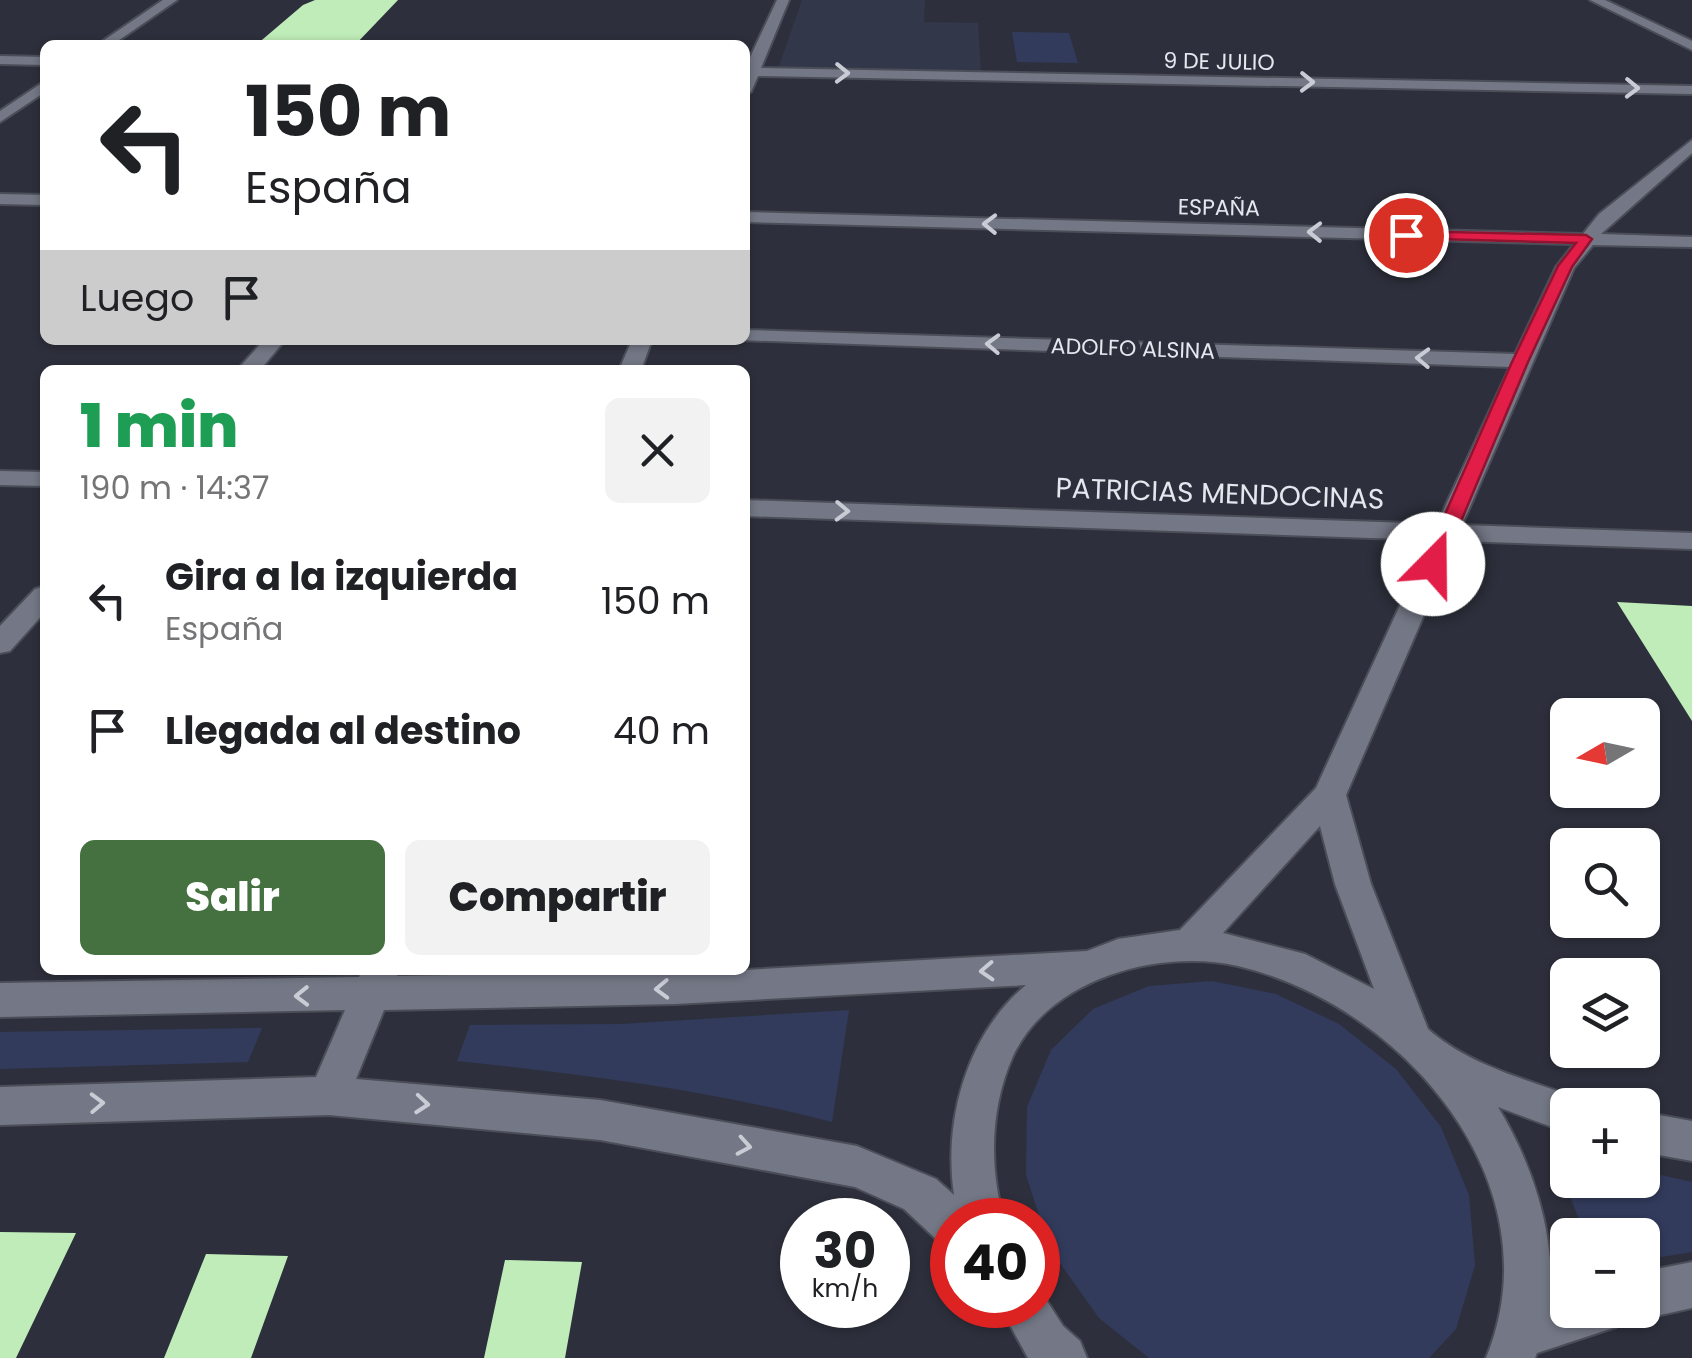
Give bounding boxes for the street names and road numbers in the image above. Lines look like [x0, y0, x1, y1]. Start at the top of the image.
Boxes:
street label: 9 DE JULIO [1163, 45, 1275, 78]
street label: ESPAÑA [1178, 191, 1260, 224]
street label: ADOLFO ALSINA [1050, 330, 1216, 367]
street label: PATRICIAS MENDOCINAS [1055, 468, 1385, 519]

